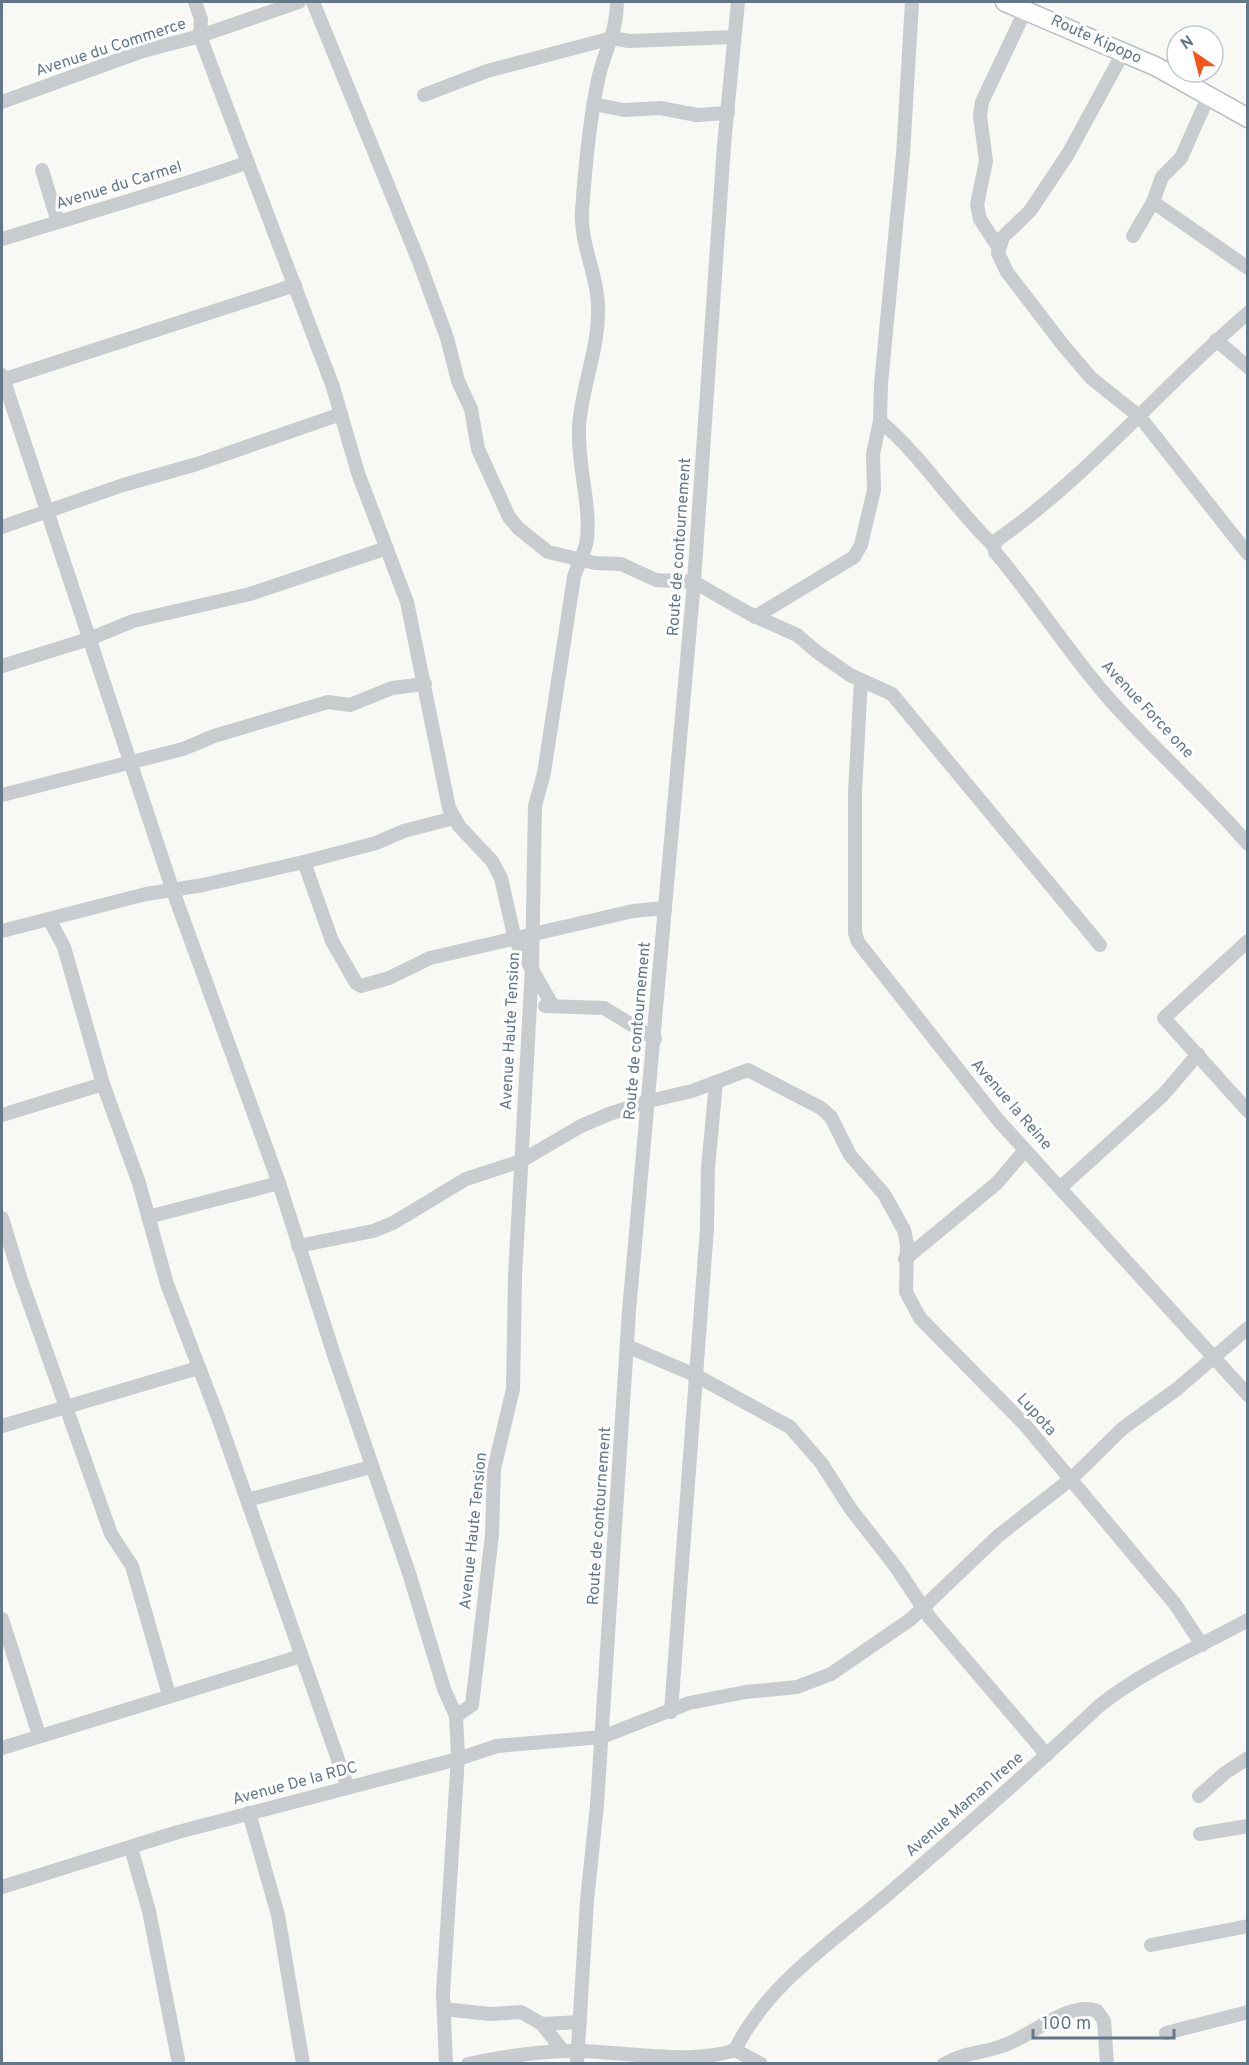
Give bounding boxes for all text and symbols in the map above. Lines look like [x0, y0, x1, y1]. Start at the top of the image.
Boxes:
street label: Route Kipopo [1047, 11, 1145, 69]
street label: Avenue du Commerce [33, 14, 189, 82]
north arrow [1165, 24, 1225, 84]
text: N [1177, 32, 1198, 55]
street label: Avenue du Carmel [54, 157, 184, 215]
street label: Route de contournement [664, 457, 696, 637]
street label: Avenue Force one [1096, 657, 1198, 763]
street label: Route de contournement [620, 941, 656, 1121]
street label: Avenue Haute Tension [497, 952, 525, 1110]
street label: Avenue la Reine [966, 1055, 1056, 1155]
street label: Lupota [1012, 1390, 1060, 1440]
street label: Route de contournement [584, 1426, 616, 1606]
street label: Avenue Haute Tension [456, 1451, 492, 1611]
street label: Avenue Maman Irene [902, 1748, 1028, 1862]
street label: Avenue De la RDC [230, 1758, 360, 1810]
scale bar [1033, 2002, 1174, 2040]
text: 100 m [1042, 2013, 1091, 2036]

